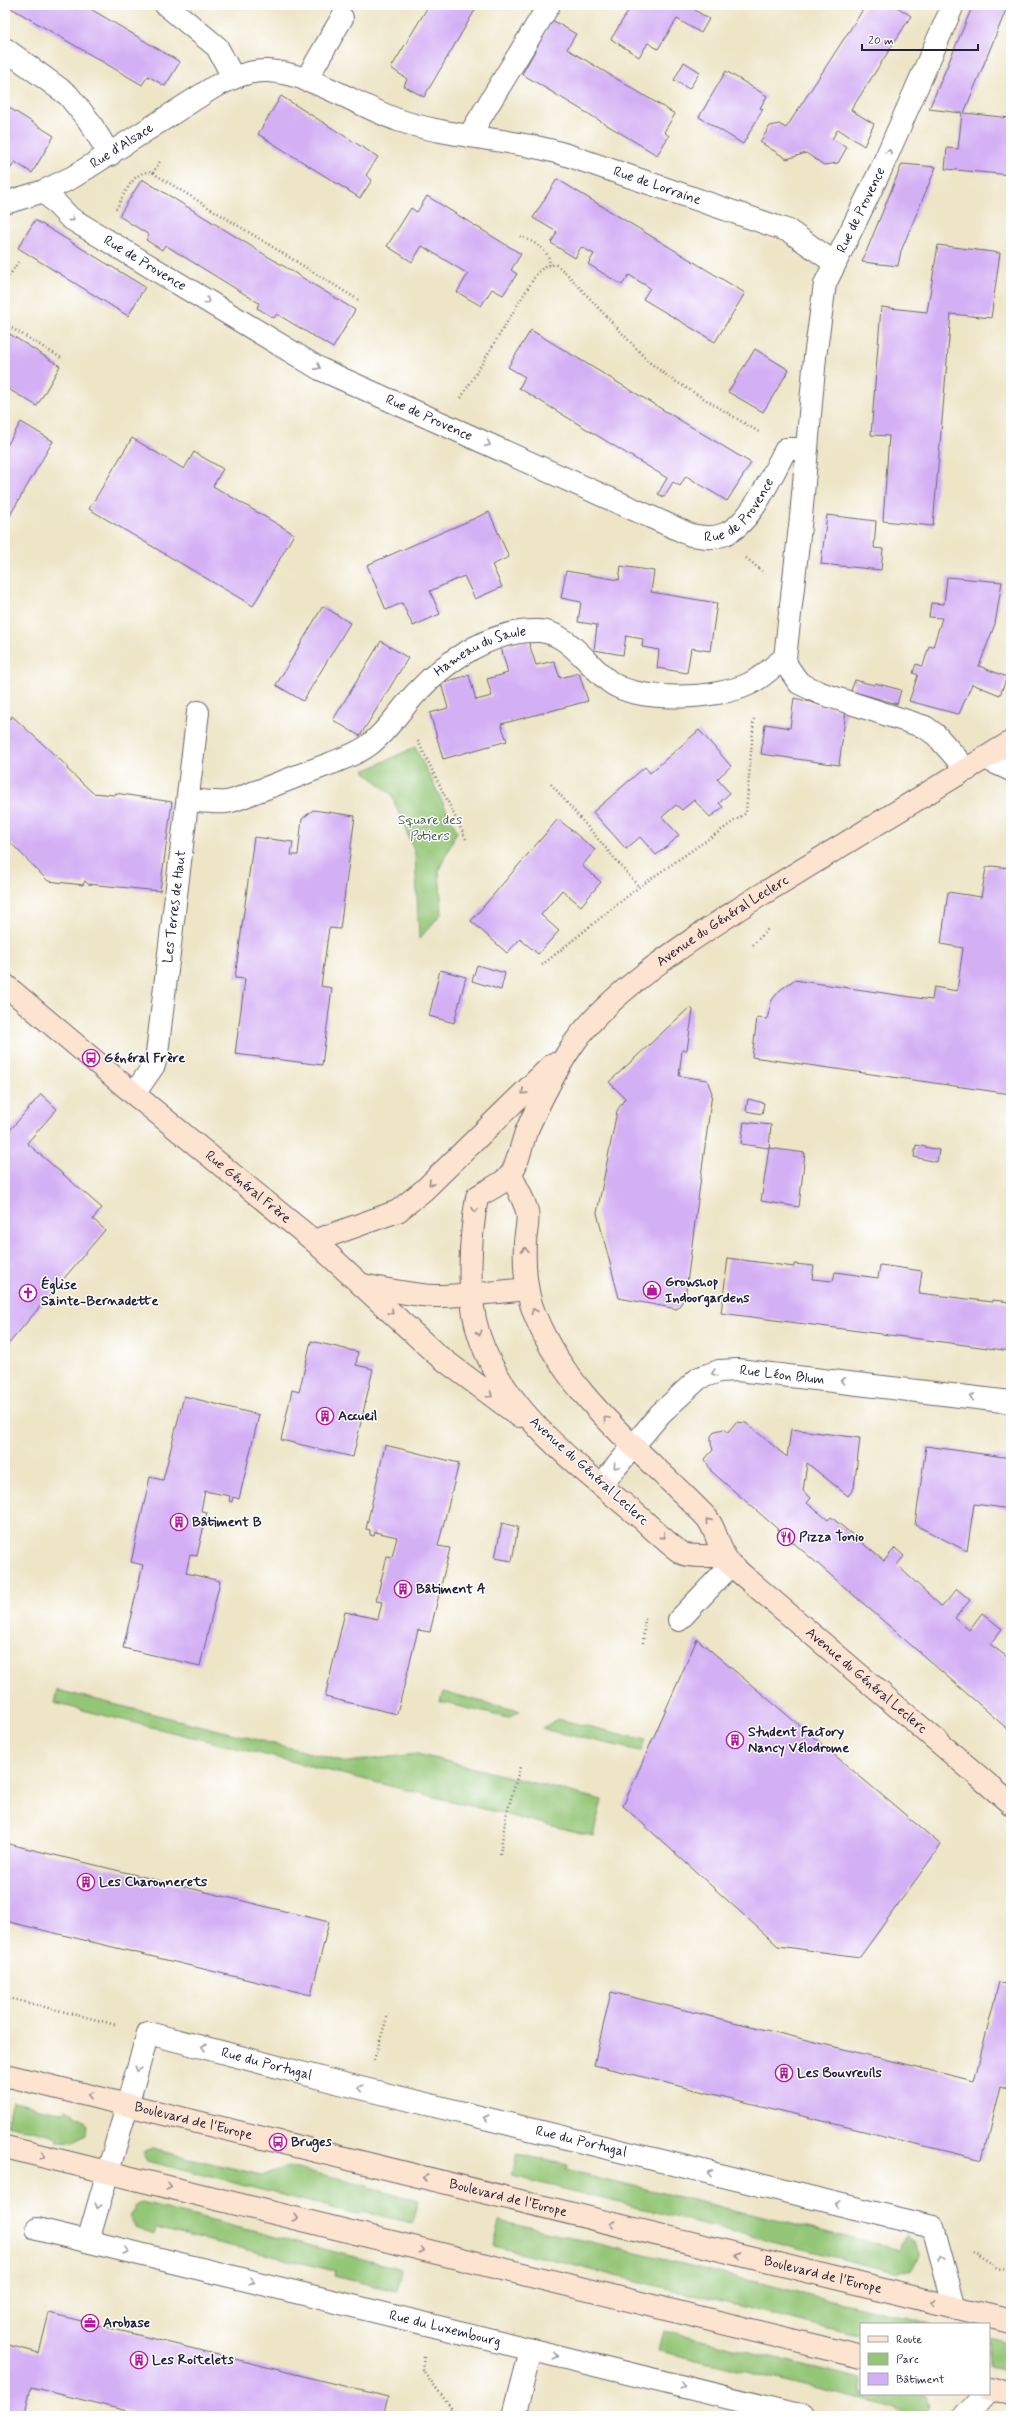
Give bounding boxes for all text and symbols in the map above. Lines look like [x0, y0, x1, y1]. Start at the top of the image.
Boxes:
scale bar [862, 26, 978, 52]
text: 20 m [868, 33, 894, 49]
street label: Rue d'Alsace [87, 119, 157, 173]
one-way arrow [884, 149, 892, 156]
street label: Rue de Lorraine [611, 163, 704, 209]
street label: Rue de Provence [832, 164, 890, 256]
one-way arrow [67, 214, 74, 221]
street label: Rue de Provence [100, 231, 190, 295]
one-way arrow [203, 296, 210, 303]
one-way arrow [314, 363, 321, 370]
street label: Rue de Provence [383, 390, 475, 445]
one-way arrow [483, 439, 491, 447]
street label: Rue de Provence [704, 475, 778, 546]
street label: Hameau du Saule [430, 622, 527, 681]
park label: Square des Potiers [398, 811, 462, 845]
street label: Les Terres de Haut [159, 849, 190, 964]
street label: Avenue du Général Leclerc [653, 871, 792, 971]
bus stop icon: Général Frère [81, 1048, 101, 1068]
place label: Général Frère [104, 1049, 185, 1067]
one-way arrow [522, 1087, 529, 1094]
street label: Rue Général Frère [201, 1147, 295, 1228]
one-way arrow [428, 1178, 436, 1185]
one-way arrow [471, 1206, 480, 1213]
one-way arrow [521, 1247, 529, 1253]
place label: Growshop Indoorgardens [665, 1273, 750, 1308]
place label: Église Sainte-Bernadette [41, 1276, 159, 1310]
shop icon: Growshop Indoorgardens [642, 1280, 662, 1300]
church icon: Église Sainte-Bernadette [18, 1283, 38, 1303]
one-way arrow [386, 1307, 394, 1315]
one-way arrow [531, 1307, 539, 1314]
one-way arrow [474, 1329, 483, 1336]
street label: Rue Léon Blum [739, 1361, 826, 1389]
one-way arrow [711, 1368, 718, 1377]
one-way arrow [840, 1377, 846, 1386]
one-way arrow [486, 1390, 493, 1398]
one-way arrow [969, 1393, 975, 1402]
building icon: Accueil [315, 1406, 335, 1426]
place label: Accueil [338, 1407, 377, 1425]
street label: Avenue du Général Leclerc [526, 1413, 653, 1529]
one-way arrow [603, 1416, 610, 1424]
one-way arrow [614, 1461, 621, 1469]
building icon: Bâtiment B [169, 1512, 189, 1532]
place label: Bâtiment B [192, 1513, 262, 1531]
one-way arrow [706, 1518, 713, 1525]
restaurant icon: Pizza Tonio [776, 1527, 796, 1547]
place label: Pizza Tonio [799, 1528, 864, 1546]
one-way arrow [658, 1532, 666, 1539]
building icon: Bâtiment A [393, 1579, 413, 1599]
place label: Bâtiment A [416, 1580, 486, 1598]
street label: Avenue du Général Leclerc [802, 1624, 931, 1738]
place label: Student Factory Nancy Vélodrome [748, 1723, 849, 1757]
building icon: Student Factory Nancy Vélodrome [725, 1730, 745, 1750]
building icon: Les Charonnerets [76, 1872, 96, 1892]
place label: Les Charonnerets [99, 1873, 208, 1891]
one-way arrow [200, 2043, 207, 2052]
street label: Rue du Portugal [219, 2043, 314, 2084]
building icon: Les Bouvreuils [774, 2063, 794, 2083]
place label: Les Bouvreuils [797, 2064, 882, 2082]
one-way arrow [134, 2065, 143, 2072]
one-way arrow [356, 2084, 363, 2092]
one-way arrow [87, 2092, 93, 2100]
street label: Boulevard de l'Europe [133, 2098, 254, 2144]
one-way arrow [483, 2115, 489, 2123]
street label: Rue du Portugal [534, 2122, 629, 2161]
bus stop icon: Bruges [268, 2132, 288, 2152]
place label: Bruges [291, 2133, 333, 2153]
one-way arrow [40, 2152, 46, 2160]
one-way arrow [707, 2169, 714, 2177]
one-way arrow [421, 2174, 428, 2183]
street label: Boulevard de l'Europe [447, 2175, 569, 2221]
one-way arrow [166, 2182, 173, 2191]
one-way arrow [833, 2200, 840, 2208]
one-way arrow [94, 2203, 102, 2210]
one-way arrow [292, 2214, 299, 2222]
one-way arrow [608, 2220, 615, 2229]
one-way arrow [418, 2245, 425, 2253]
one-way arrow [123, 2246, 129, 2254]
one-way arrow [735, 2251, 741, 2259]
street label: Boulevard de l'Europe [762, 2252, 884, 2298]
one-way arrow [937, 2253, 946, 2260]
one-way arrow [249, 2277, 256, 2285]
one-way arrow [929, 2299, 935, 2307]
street label: Rue du Luxembourg [387, 2306, 503, 2351]
office icon: Arobase [80, 2313, 100, 2333]
place label: Arobase [103, 2314, 150, 2332]
legend [860, 2323, 990, 2395]
text: Route [896, 2332, 922, 2348]
building icon: Les Roitelets [129, 2350, 149, 2370]
place label: Les Roitelets [152, 2351, 234, 2369]
one-way arrow [552, 2351, 559, 2359]
text: Parc [896, 2352, 919, 2368]
text: Bâtiment [896, 2372, 945, 2388]
one-way arrow [679, 2382, 685, 2390]

